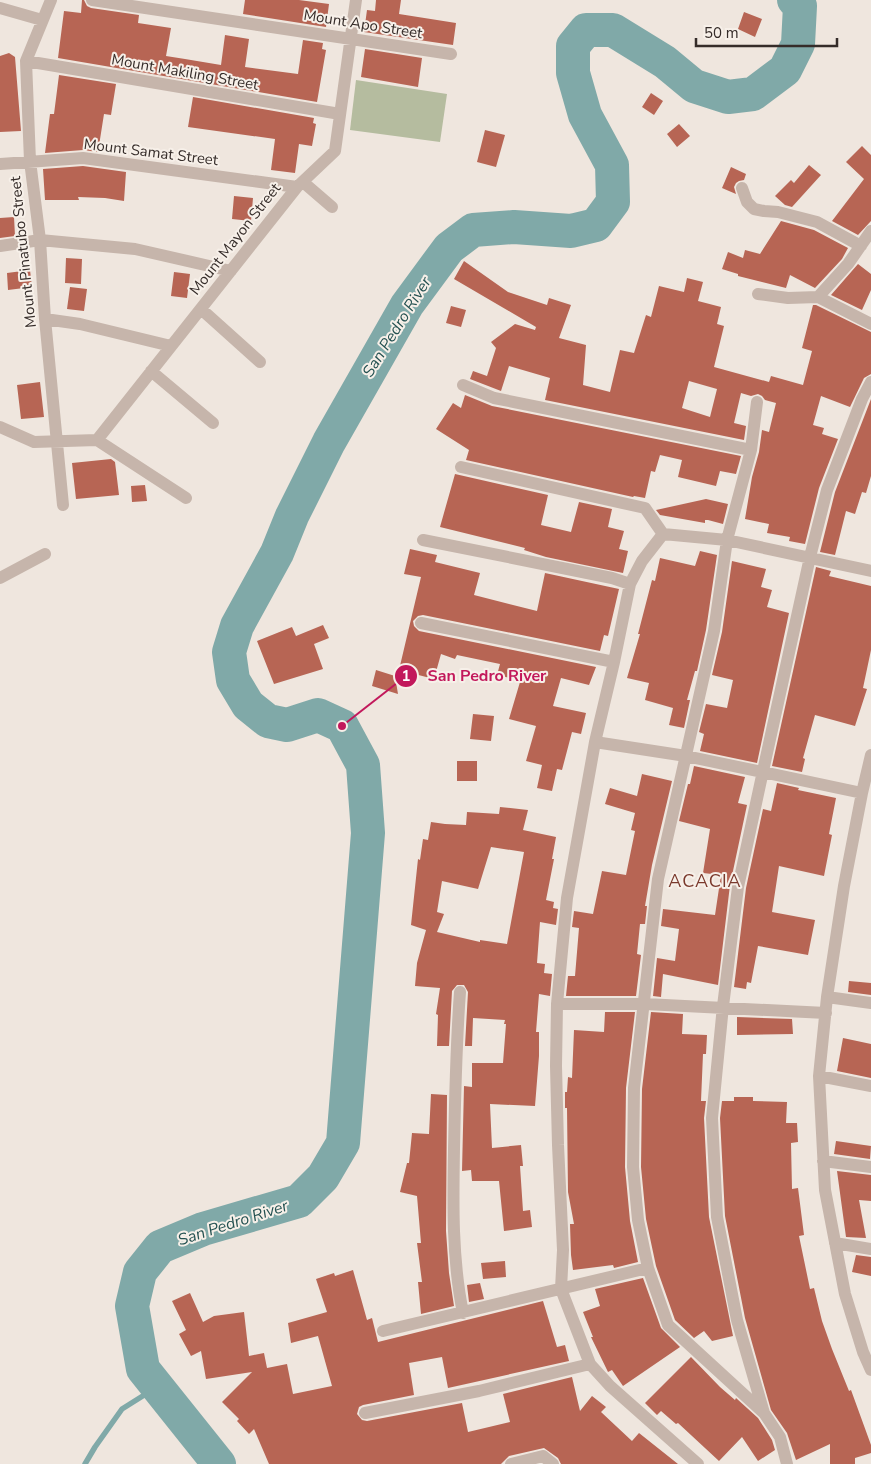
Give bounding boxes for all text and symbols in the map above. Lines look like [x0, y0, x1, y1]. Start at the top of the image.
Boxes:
street label: Mount Apo Street [302, 5, 425, 43]
scale bar [696, 15, 837, 47]
text: 50 m [704, 23, 739, 43]
street label: Mount Makiling Street [110, 49, 261, 95]
street label: Mount Samat Street [83, 134, 220, 170]
street label: Mount Pinatubo Street [5, 175, 41, 329]
street label: Mount Mayon Street [185, 178, 286, 299]
water label: San Pedro River [357, 272, 437, 381]
callout: San Pedro River [393, 660, 557, 691]
text: San Pedro River [428, 665, 547, 687]
text: 1 [401, 666, 411, 686]
district label: ACACIA [668, 869, 742, 893]
water label: San Pedro River [175, 1194, 292, 1251]

